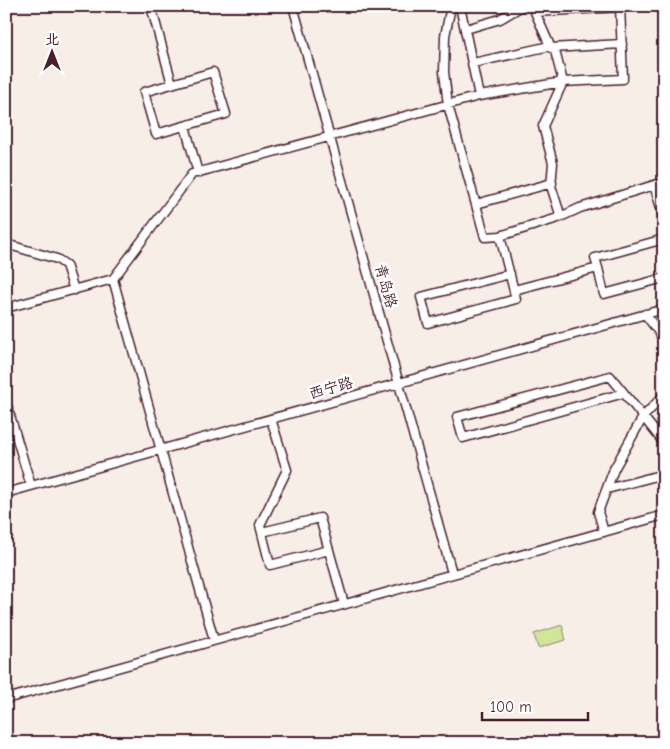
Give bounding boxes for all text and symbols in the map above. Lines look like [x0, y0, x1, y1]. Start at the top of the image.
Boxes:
north arrow [28, 28, 78, 78]
text: 北 [45, 31, 59, 48]
street label: 青岛路 [371, 262, 401, 310]
street label: 西宁路 [307, 373, 355, 403]
scale bar [482, 689, 589, 721]
text: 100 m [490, 698, 532, 716]

